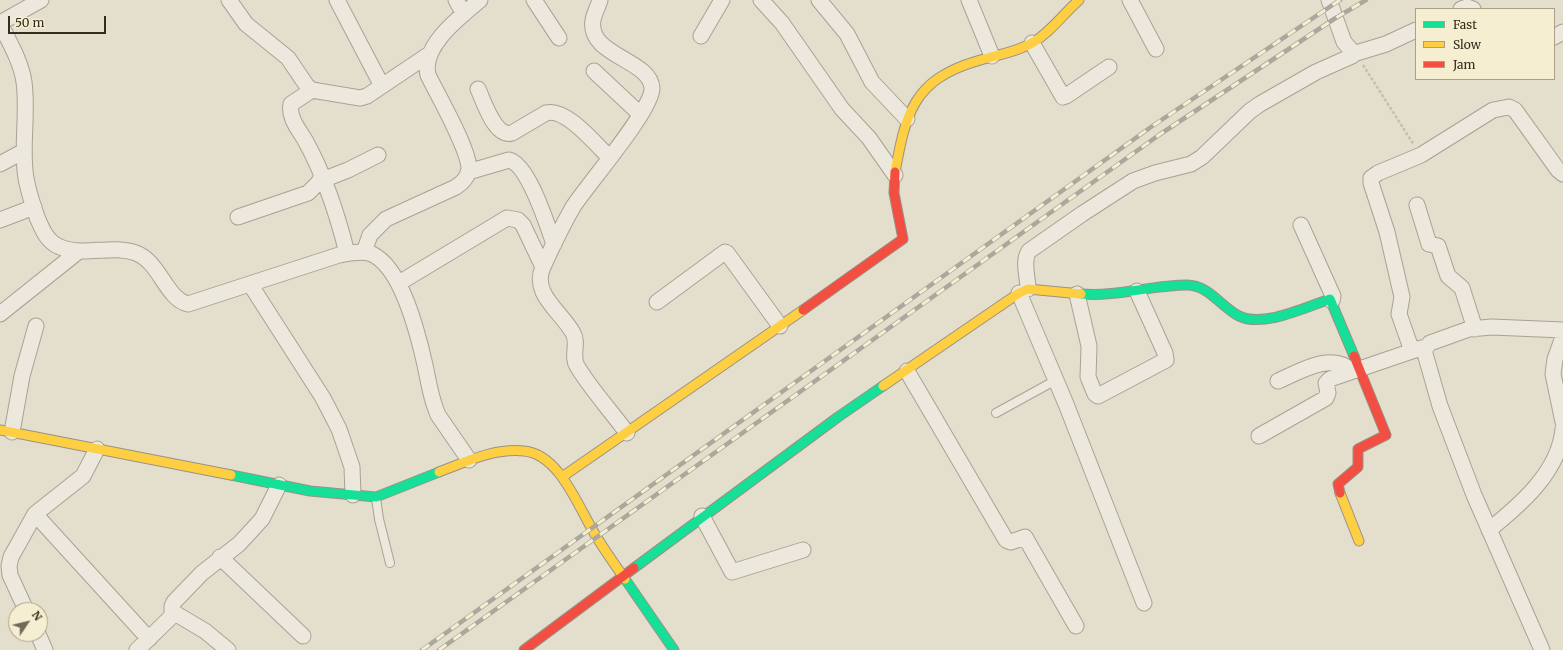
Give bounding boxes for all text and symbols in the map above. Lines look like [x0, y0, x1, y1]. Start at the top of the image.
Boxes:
scale bar [10, 8, 108, 34]
legend [1415, 8, 1555, 80]
text: 50 m [15, 15, 44, 30]
text: Fast [1453, 17, 1477, 32]
text: Slow [1453, 37, 1481, 52]
text: Jam [1453, 57, 1475, 72]
north arrow [8, 602, 48, 642]
text: N [29, 608, 45, 623]

